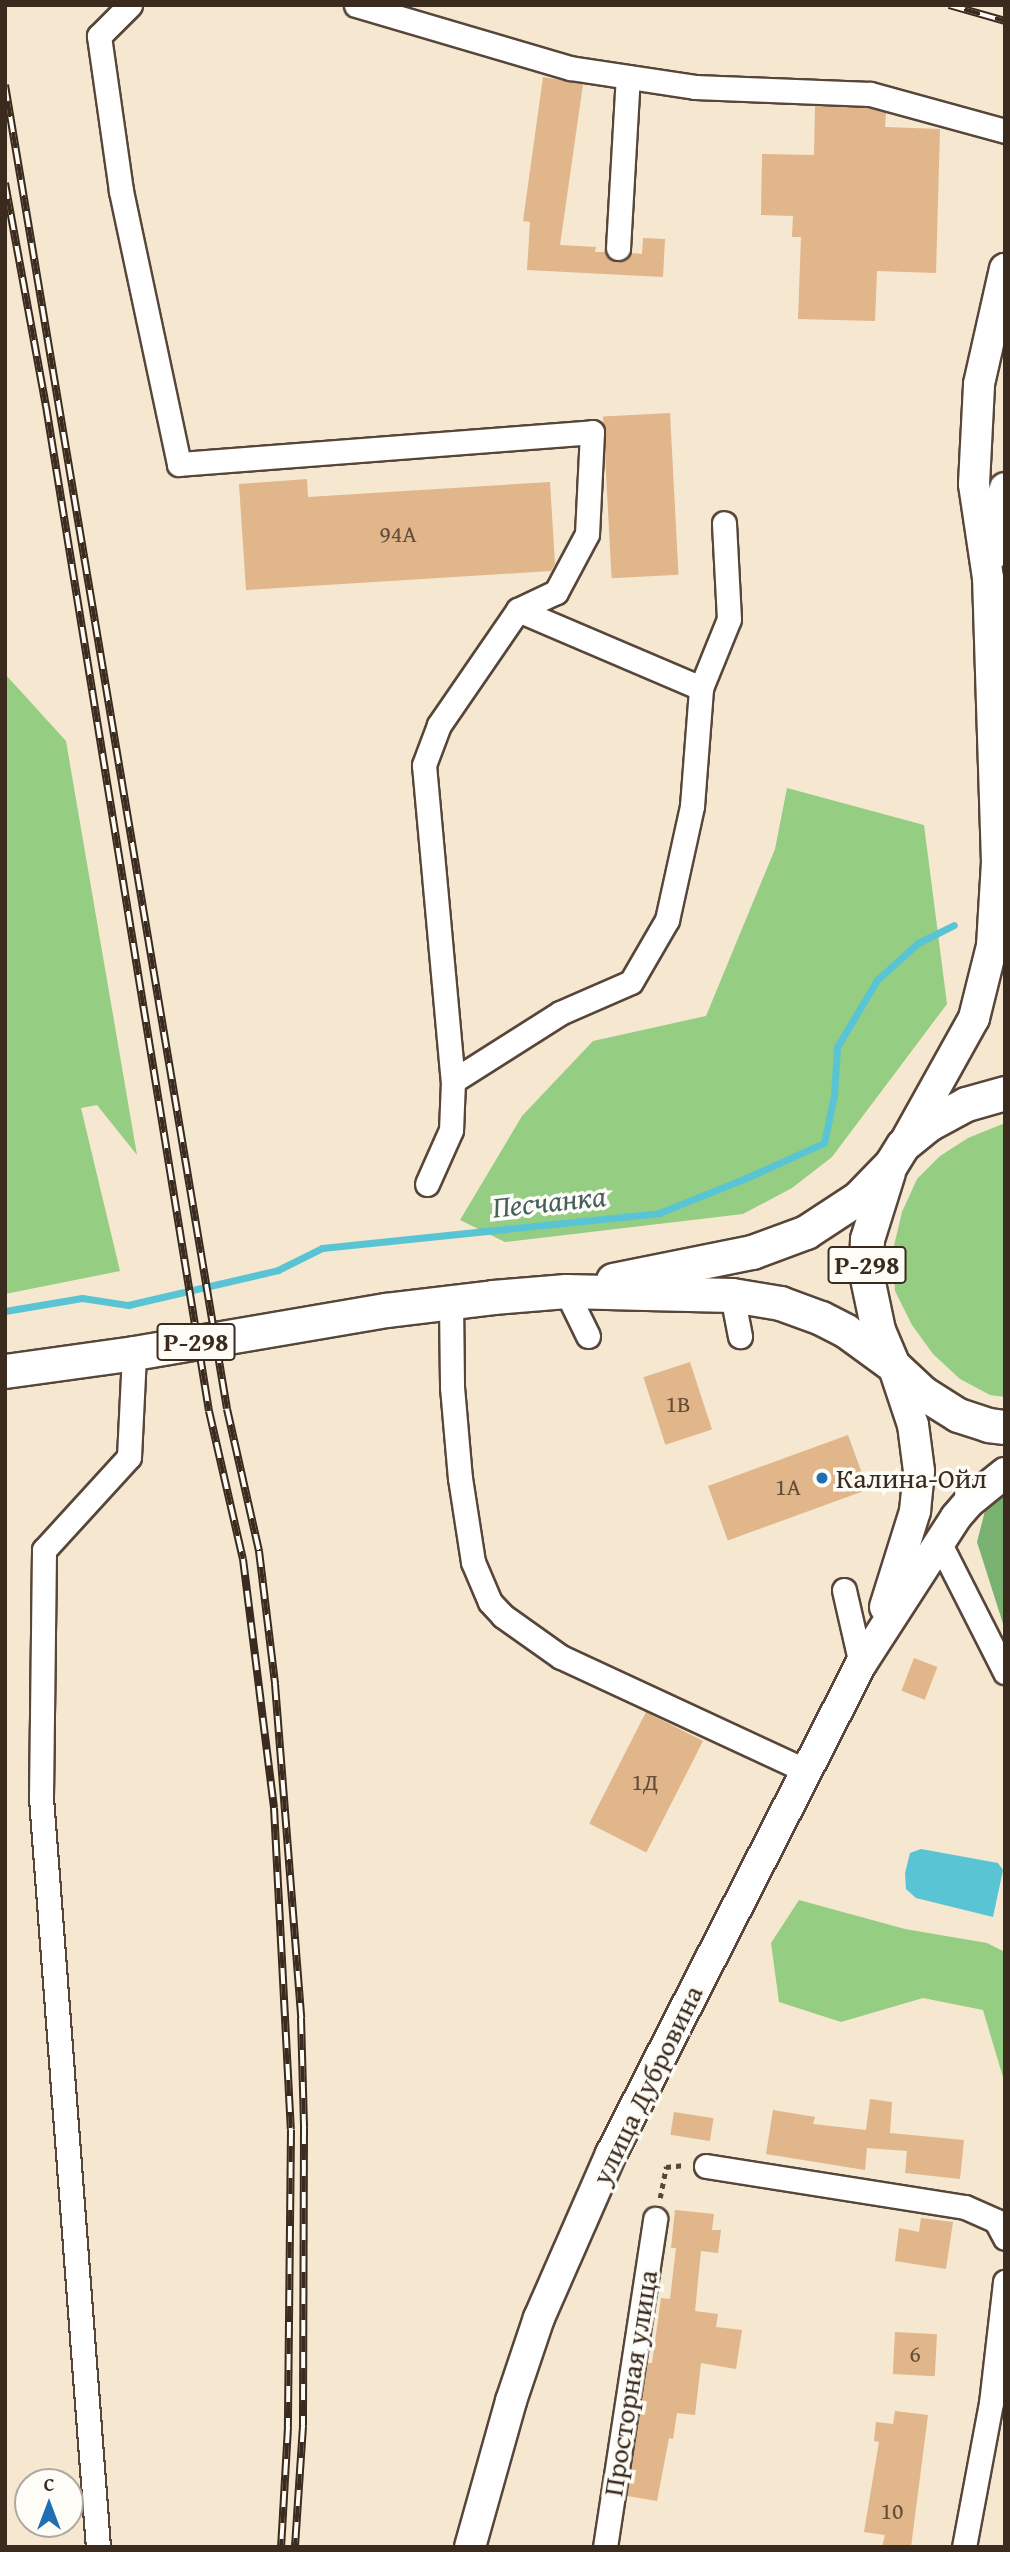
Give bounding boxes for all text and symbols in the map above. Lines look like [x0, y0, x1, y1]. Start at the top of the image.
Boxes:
house number: 94А [379, 520, 417, 548]
water label: Песчанка [491, 1177, 607, 1225]
road number: Р-298 [827, 1242, 907, 1288]
road number: Р-298 [156, 1320, 236, 1364]
house number: 1В [665, 1390, 691, 1418]
place label: Калина-Ойл [836, 1461, 987, 1495]
marker: Калина-Ойл [814, 1470, 830, 1486]
house number: 1А [775, 1473, 801, 1501]
house number: 1Д [632, 1768, 658, 1796]
street label: улица Дубровина [584, 1980, 710, 2190]
street label: Просторная улица [596, 2268, 664, 2498]
house number: 6 [909, 2340, 921, 2368]
north arrow [14, 2468, 84, 2538]
text: С [44, 2470, 54, 2498]
house number: 10 [880, 2497, 904, 2525]

